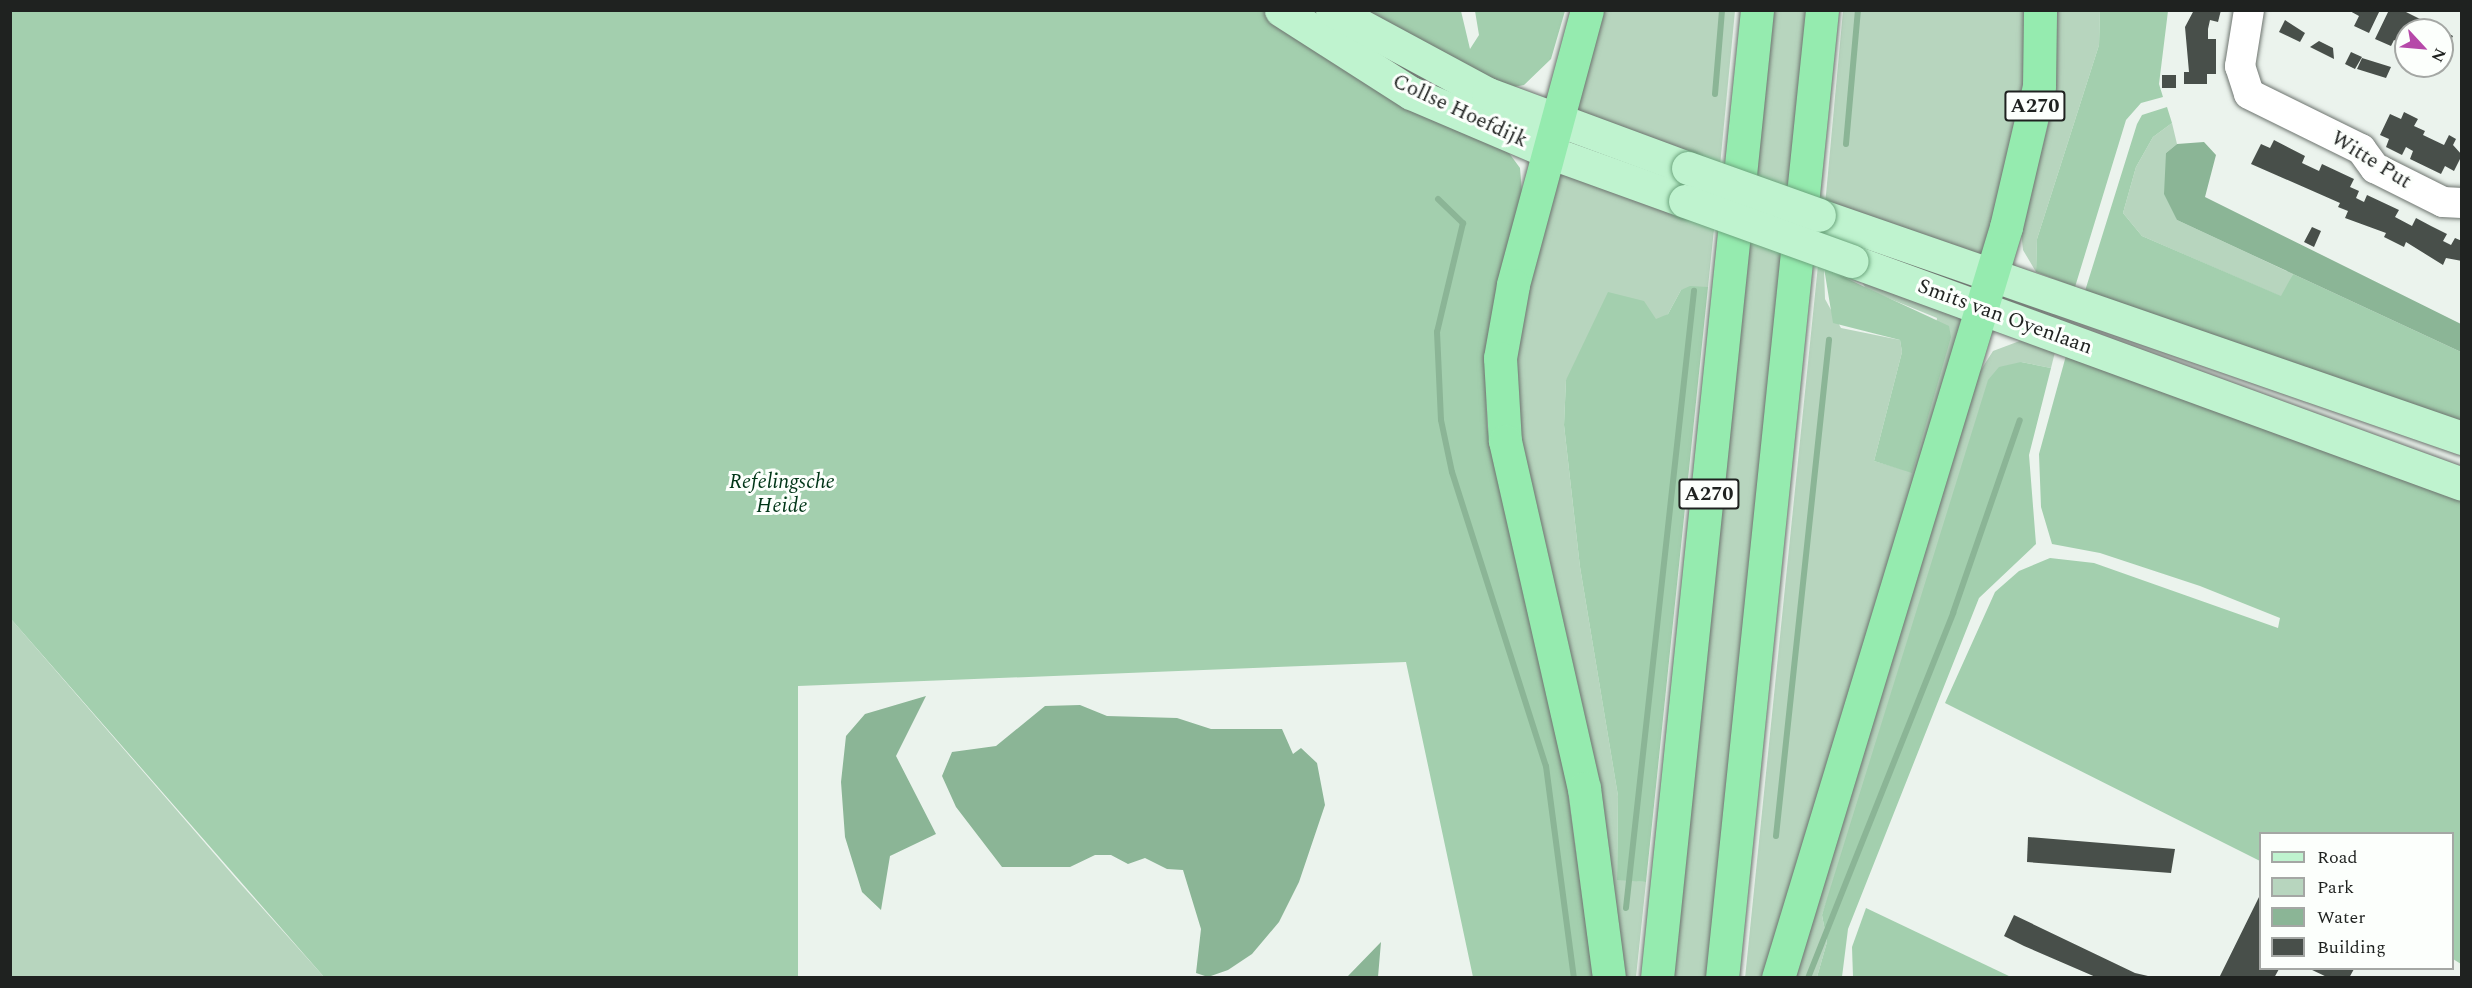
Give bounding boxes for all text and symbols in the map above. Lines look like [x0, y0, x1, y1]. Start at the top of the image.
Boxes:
north arrow [2394, 18, 2454, 78]
text: N [2425, 44, 2452, 66]
street label: Collse Hoefdijk [1389, 69, 1531, 153]
road number: A270 [2004, 89, 2066, 123]
street label: Witte Put [2326, 126, 2416, 194]
street label: Smits van Oyenlaan [1914, 274, 2096, 360]
park label: Refelingsche Heide [729, 469, 835, 519]
road number: A270 [1678, 477, 1740, 511]
legend [2259, 832, 2454, 970]
text: Road [2317, 844, 2358, 871]
text: Park [2317, 874, 2354, 901]
text: Water [2317, 904, 2365, 931]
text: Building [2317, 934, 2386, 961]

